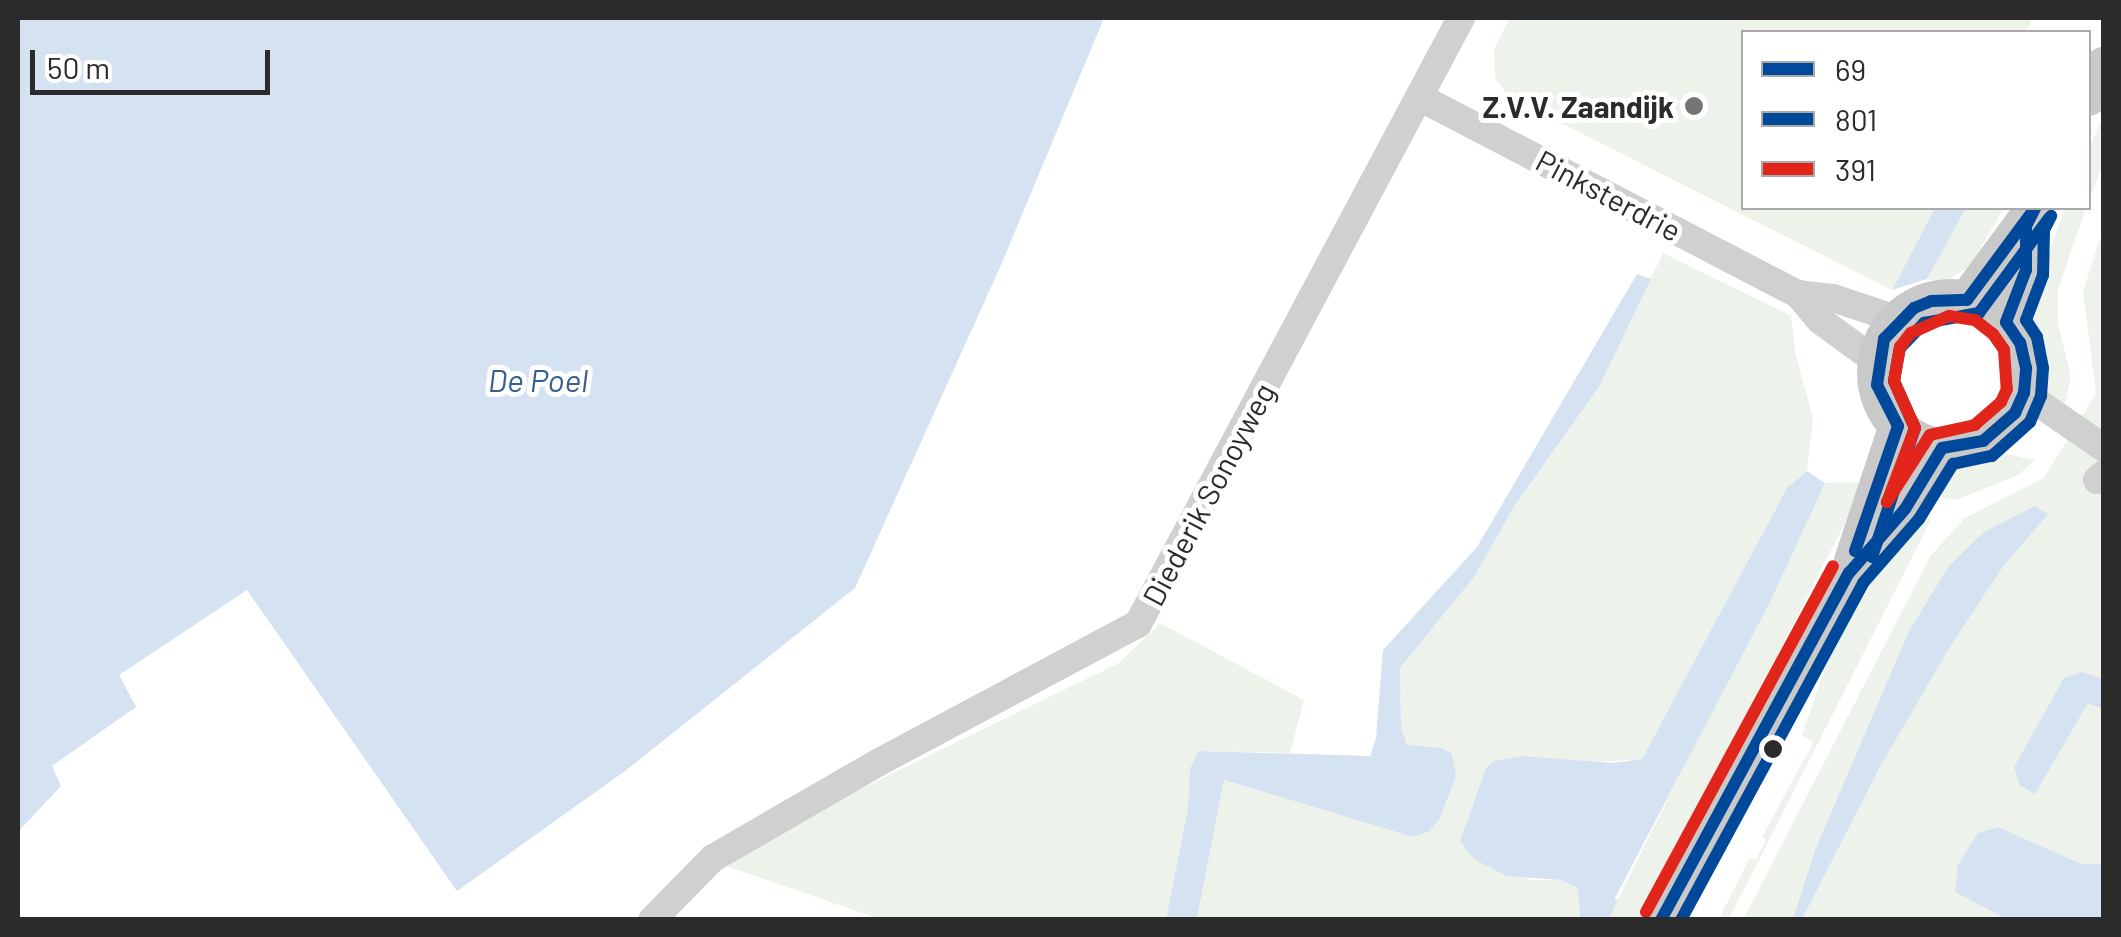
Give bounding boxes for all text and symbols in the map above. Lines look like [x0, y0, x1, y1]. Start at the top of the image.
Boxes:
scale bar [35, 30, 275, 92]
legend [1741, 30, 2091, 210]
text: 50 m [47, 49, 110, 85]
text: 69 [1835, 51, 1866, 87]
place label: Z.V.V. Zaandijk [1483, 88, 1674, 124]
marker: Z.V.V. Zaandijk [1683, 95, 1705, 117]
text: 801 [1835, 101, 1877, 137]
street label: Pinksterdrie [1530, 142, 1688, 248]
text: 391 [1835, 151, 1876, 187]
water label: De Poel [488, 360, 588, 398]
street label: Diederik Sonoyweg [1134, 377, 1282, 611]
unlabelled marker [1763, 739, 1783, 759]

